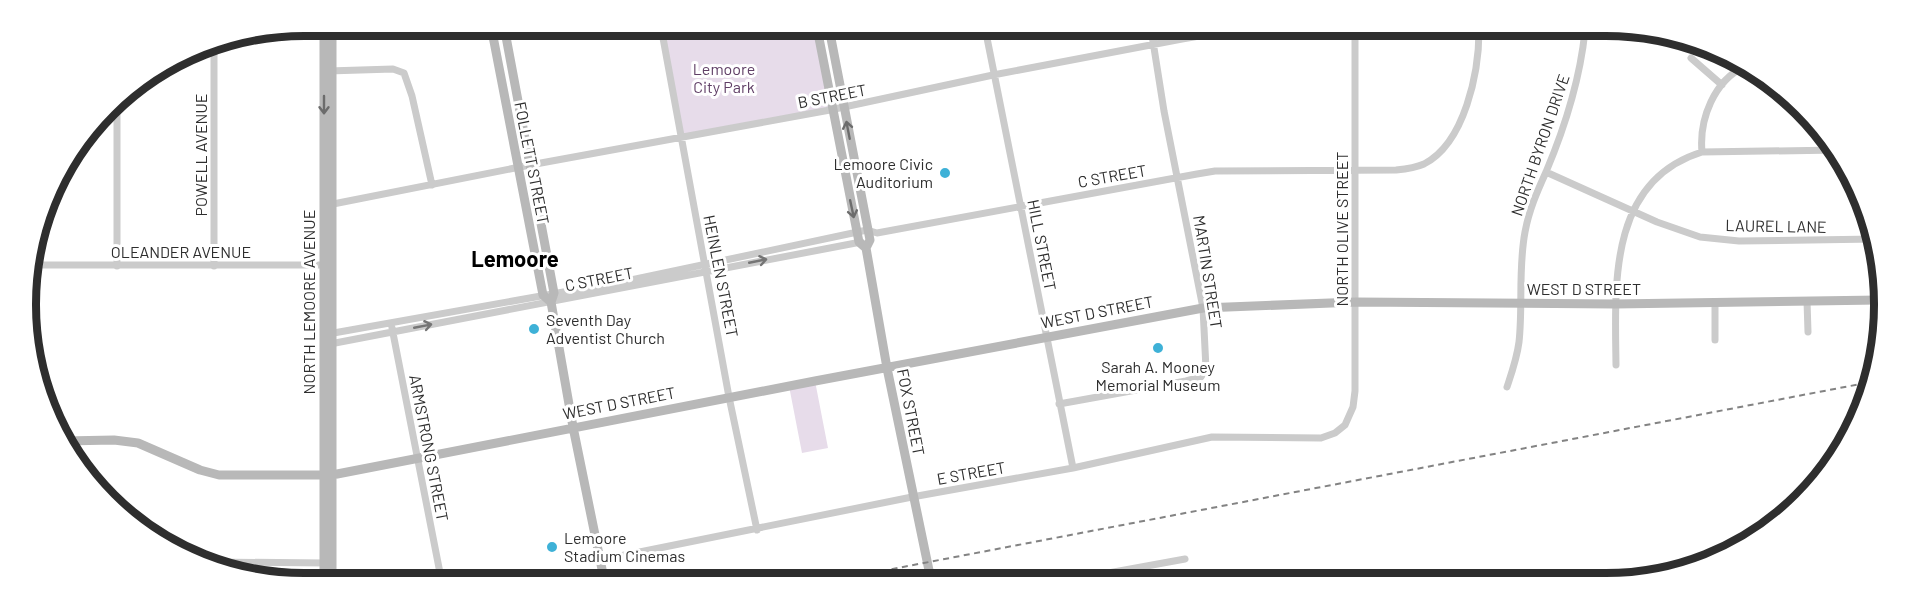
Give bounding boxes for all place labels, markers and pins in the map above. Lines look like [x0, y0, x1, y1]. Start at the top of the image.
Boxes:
place label: Lemoore Civic Auditorium [834, 154, 933, 191]
marker: Lemoore Civic Auditorium [938, 166, 952, 180]
place label: Seventh Day Adventist Church [546, 310, 665, 347]
marker: Seventh Day Adventist Church [527, 322, 541, 336]
marker: Sarah A. Mooney Memorial Museum [1151, 341, 1165, 355]
place label: Sarah A. Mooney Memorial Museum [1096, 357, 1220, 394]
place label: Lemoore Stadium Cinemas [564, 528, 685, 565]
marker: Lemoore Stadium Cinemas [545, 540, 559, 554]

